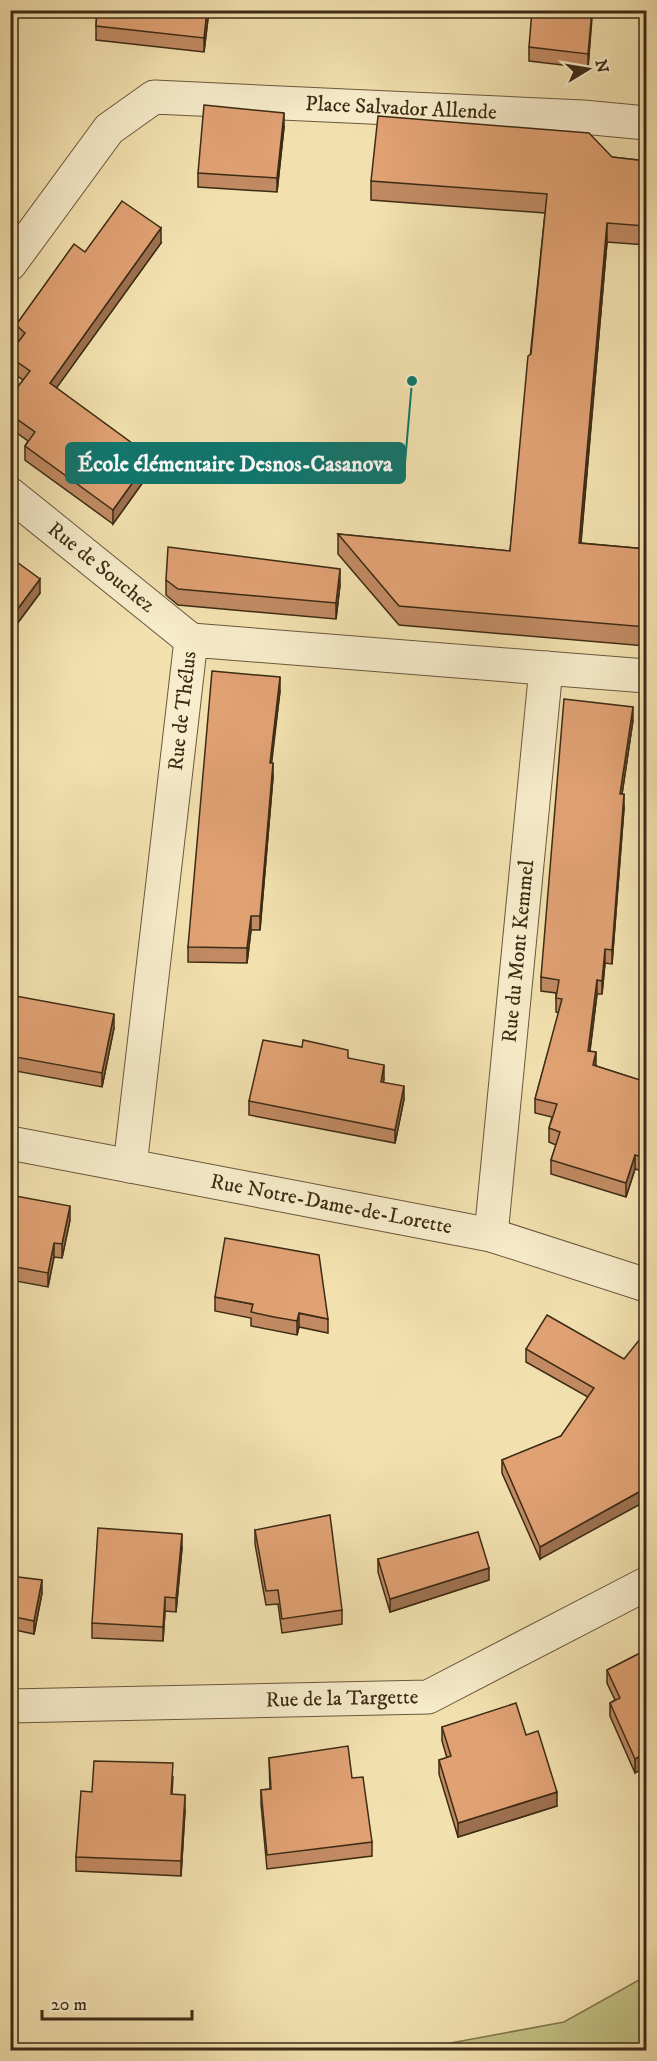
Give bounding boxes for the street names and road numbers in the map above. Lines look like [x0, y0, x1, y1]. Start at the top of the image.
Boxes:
street label: Place Salvador Allende [305, 91, 498, 126]
street label: Rue de Souchez [42, 516, 160, 618]
street label: Rue de Thélus [163, 650, 203, 772]
street label: Rue du Mont Kemmel [497, 858, 540, 1044]
street label: Rue Notre-Dame-de-Lorette [208, 1169, 454, 1240]
street label: Rue de la Targette [265, 1684, 419, 1713]

